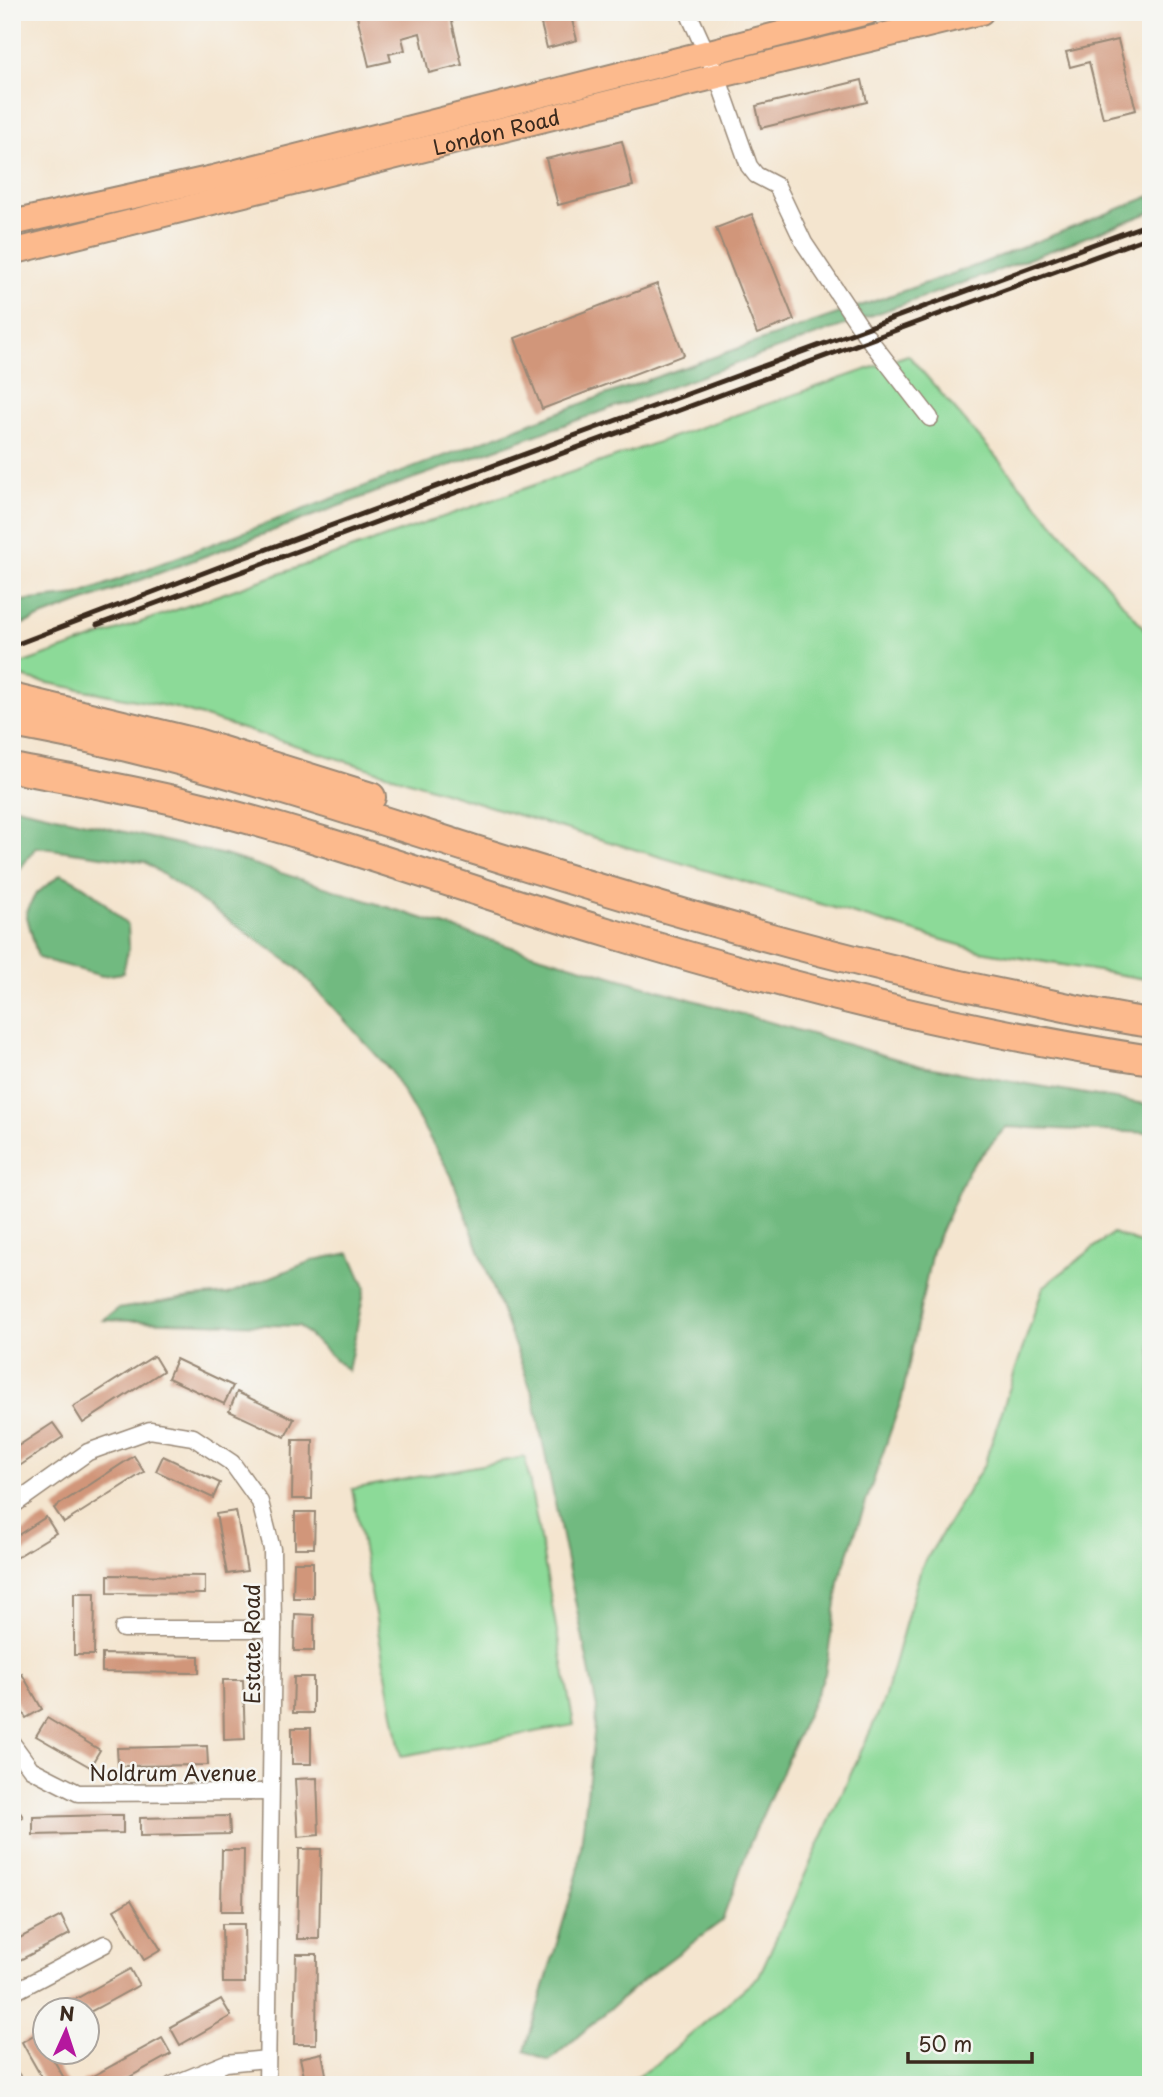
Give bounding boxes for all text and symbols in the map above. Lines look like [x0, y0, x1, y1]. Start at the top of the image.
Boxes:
street label: London Road [429, 100, 563, 162]
street label: Estate Road [235, 1584, 267, 1704]
street label: Noldrum Avenue [89, 1756, 257, 1788]
north arrow [32, 1996, 102, 2066]
text: N [59, 1999, 75, 2027]
scale bar [908, 2020, 1032, 2064]
text: 50 m [918, 2027, 972, 2059]

